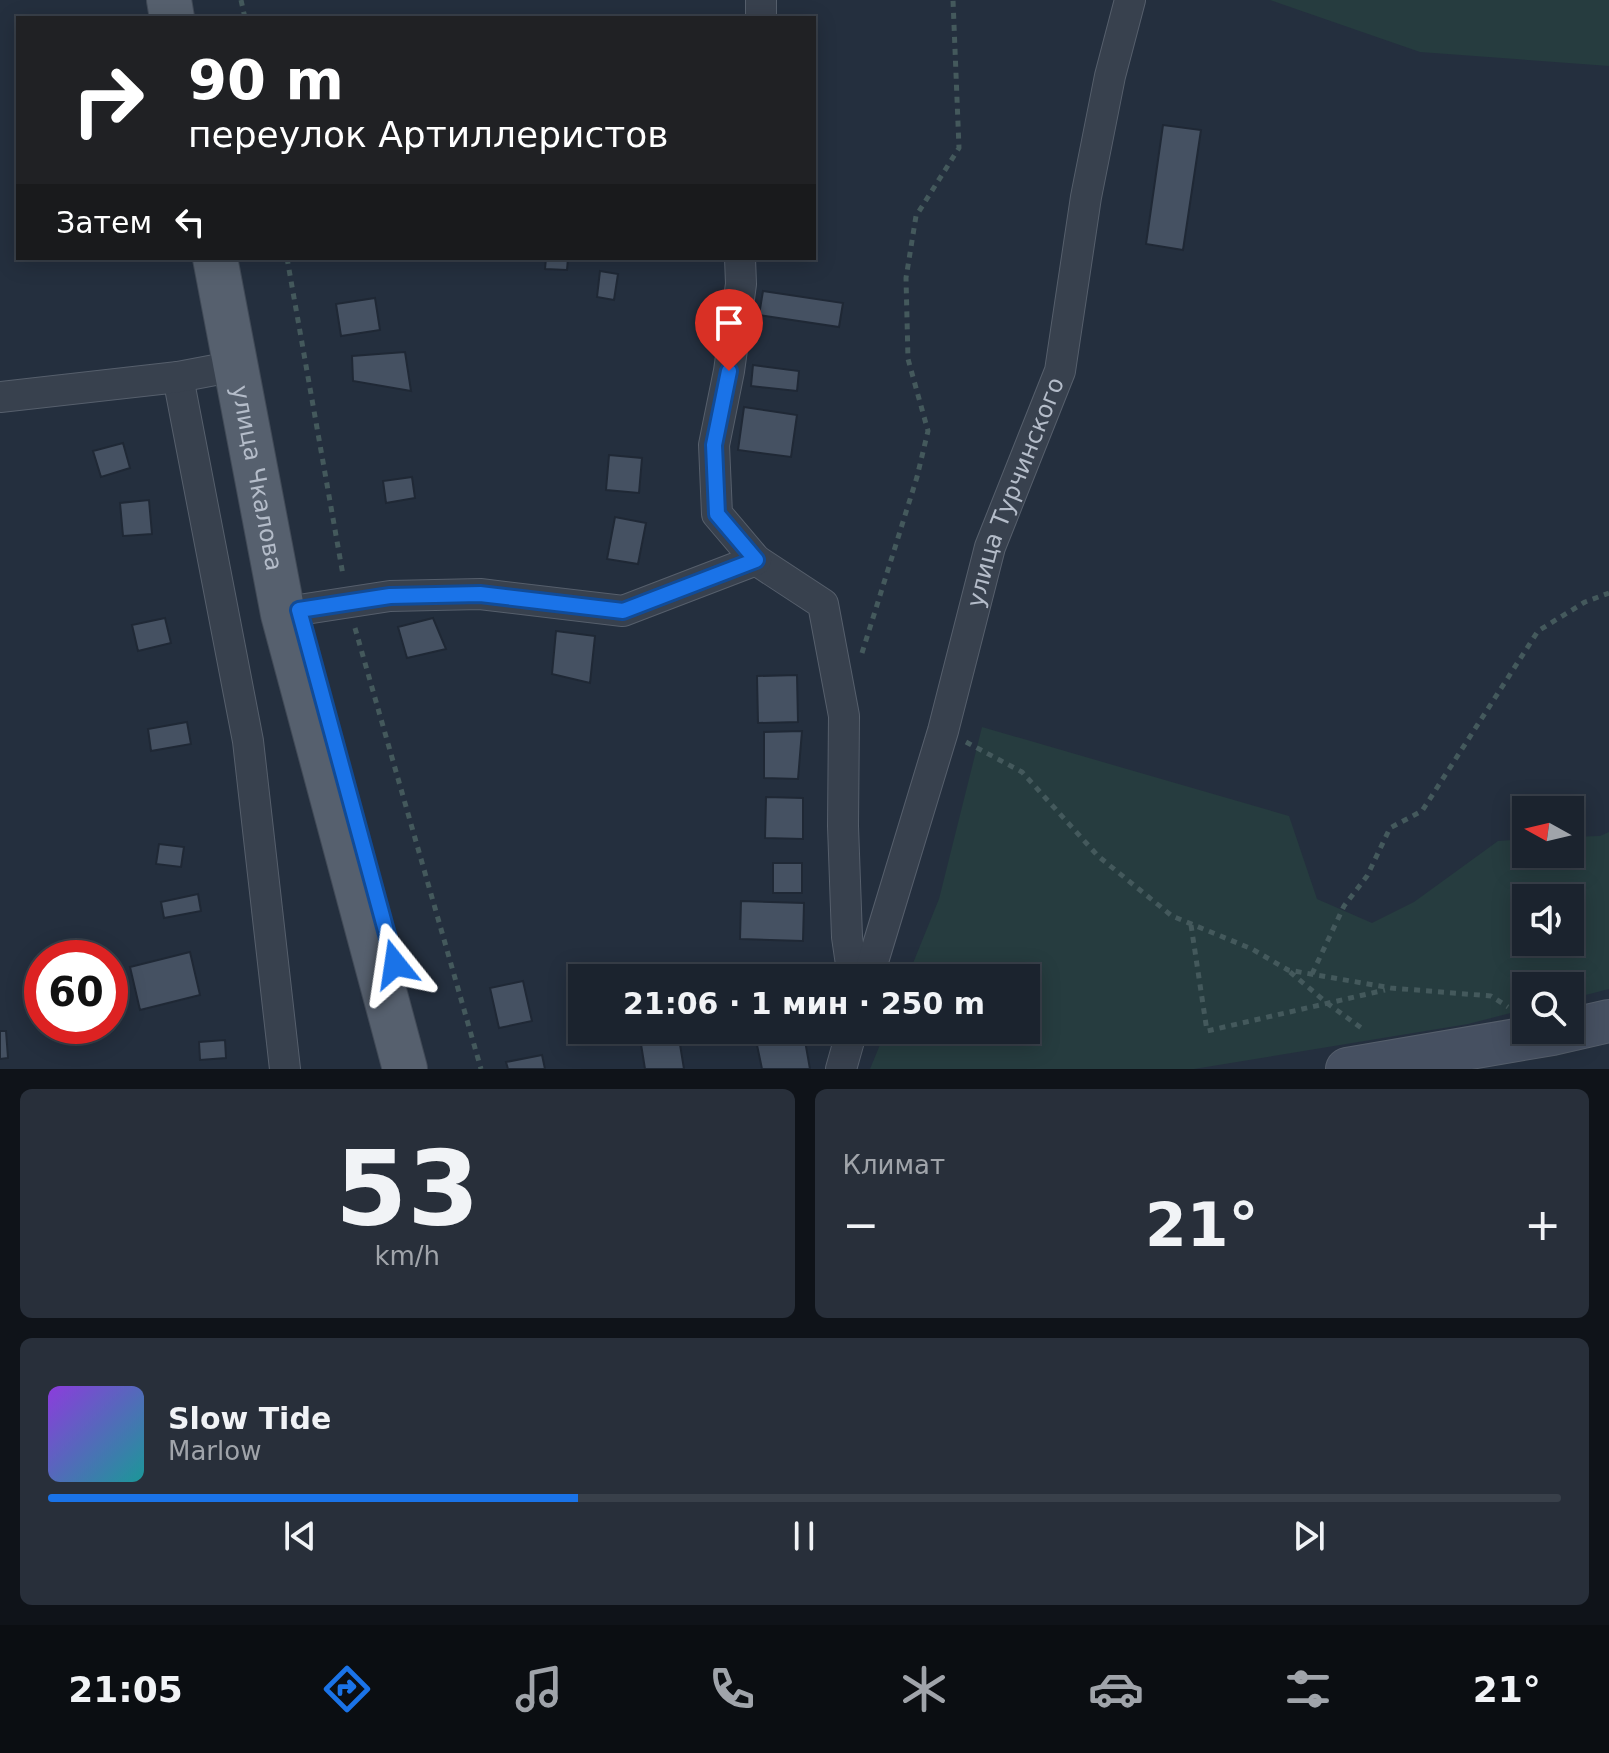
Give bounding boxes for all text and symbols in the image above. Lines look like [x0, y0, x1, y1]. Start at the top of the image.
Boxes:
text: 90 m [188, 47, 344, 112]
icon: right [56, 48, 160, 152]
text: переулок Артиллеристов [188, 114, 668, 155]
icon: left [168, 200, 212, 244]
text: Затем [56, 205, 152, 240]
pin [695, 289, 763, 371]
icon: arrive [707, 301, 751, 345]
street label: улица Турчинского [961, 373, 1070, 610]
street label: улица Чкалова [226, 383, 288, 573]
north arrow [1512, 796, 1584, 868]
map controls [1512, 796, 1584, 1044]
button: sound [1512, 884, 1584, 956]
position arrow [353, 922, 437, 1006]
speed limit sign: 60 [24, 940, 128, 1044]
button: search [1512, 972, 1584, 1044]
text: 21:06 · 1 мин · 250 m [623, 986, 985, 1021]
text: 53 [335, 1128, 480, 1250]
text: Климат [843, 1150, 945, 1180]
text: 21° [1145, 1190, 1259, 1260]
text: − [843, 1199, 879, 1250]
text: + [1524, 1199, 1561, 1250]
text: km/h [374, 1241, 440, 1271]
text: Slow Tide [168, 1401, 331, 1436]
text: Marlow [168, 1436, 261, 1466]
icon: previous [278, 1514, 322, 1558]
icon: pause [782, 1514, 826, 1558]
icon: next [1287, 1514, 1331, 1558]
icon: directions [319, 1661, 375, 1717]
icon: music [511, 1661, 567, 1717]
icon: phone [704, 1661, 760, 1717]
icon: climate [896, 1661, 952, 1717]
icon: car [1088, 1661, 1144, 1717]
icon: filters [1280, 1661, 1336, 1717]
text: 21:05 [68, 1669, 183, 1710]
text: 21° [1473, 1669, 1541, 1710]

